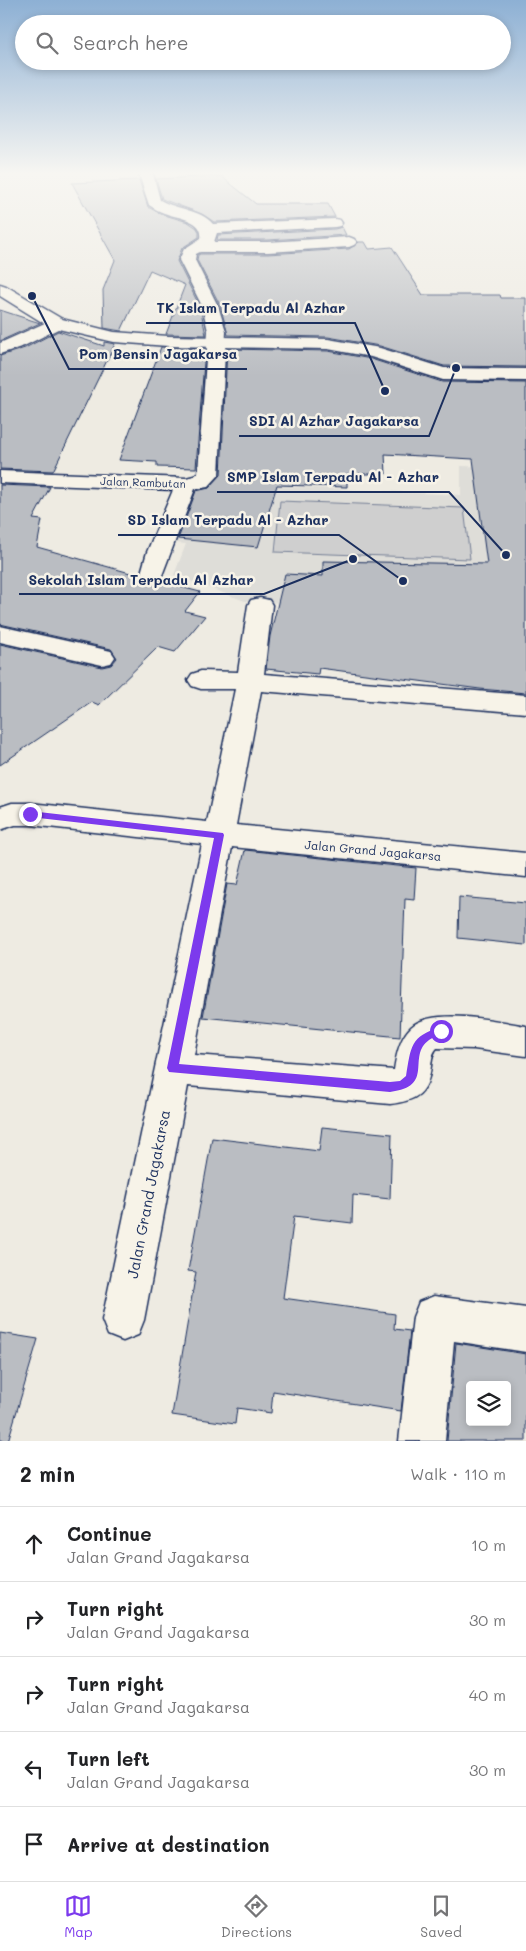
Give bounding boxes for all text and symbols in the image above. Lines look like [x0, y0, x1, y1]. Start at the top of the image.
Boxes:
search box [15, 15, 511, 70]
icon: search [33, 29, 61, 57]
text: Search here [73, 30, 189, 55]
callout: TK Islam Terpadu Al Azhar [146, 294, 355, 323]
text: TK Islam Terpadu Al Azhar [157, 298, 345, 317]
callout: Pom Bensin Jagakarsa [69, 340, 247, 369]
text: Pom Bensin Jagakarsa [79, 344, 238, 363]
callout: SDI Al Azhar Jagakarsa [239, 407, 429, 436]
text: SDI Al Azhar Jagakarsa [249, 411, 419, 430]
callout: SMP Islam Terpadu Al - Azhar [217, 463, 449, 492]
text: SMP Islam Terpadu Al - Azhar [227, 467, 439, 486]
street label: Jalan Rambutan [100, 473, 186, 491]
callout: SD Islam Terpadu Al - Azhar [118, 506, 339, 535]
text: SD Islam Terpadu Al - Azhar [127, 510, 329, 529]
callout: Sekolah Islam Terpadu Al Azhar [19, 565, 264, 594]
text: Sekolah Islam Terpadu Al Azhar [29, 570, 253, 589]
route end [19, 803, 42, 826]
street label: Jalan Grand Jagakarsa [304, 836, 442, 864]
route start [430, 1020, 453, 1043]
street label: Jalan Grand Jagakarsa [122, 1108, 174, 1280]
map controls [466, 1381, 511, 1426]
button: layers [466, 1381, 511, 1426]
text: 2 min [20, 1460, 75, 1487]
text: Walk · 110 m [410, 1463, 506, 1484]
text: Continue [67, 1521, 152, 1546]
icon: ahead [20, 1530, 48, 1558]
text: 10 m [471, 1534, 506, 1555]
text: Jalan Grand Jagakarsa [67, 1546, 250, 1567]
text: Turn right [67, 1596, 164, 1621]
icon: right [20, 1605, 48, 1633]
text: 30 m [469, 1609, 506, 1630]
text: Jalan Grand Jagakarsa [67, 1621, 250, 1642]
text: Turn right [67, 1671, 164, 1696]
icon: right [20, 1680, 48, 1708]
text: 40 m [469, 1684, 506, 1705]
text: Jalan Grand Jagakarsa [67, 1696, 250, 1717]
text: Turn left [67, 1746, 150, 1771]
icon: left [20, 1755, 48, 1783]
text: 30 m [469, 1759, 506, 1780]
text: Jalan Grand Jagakarsa [67, 1771, 250, 1792]
icon: arrive [20, 1830, 48, 1858]
text: Arrive at destination [67, 1832, 270, 1857]
tab: Map [64, 1892, 93, 1941]
tab: Directions [221, 1892, 292, 1941]
tab: Saved [420, 1892, 462, 1941]

